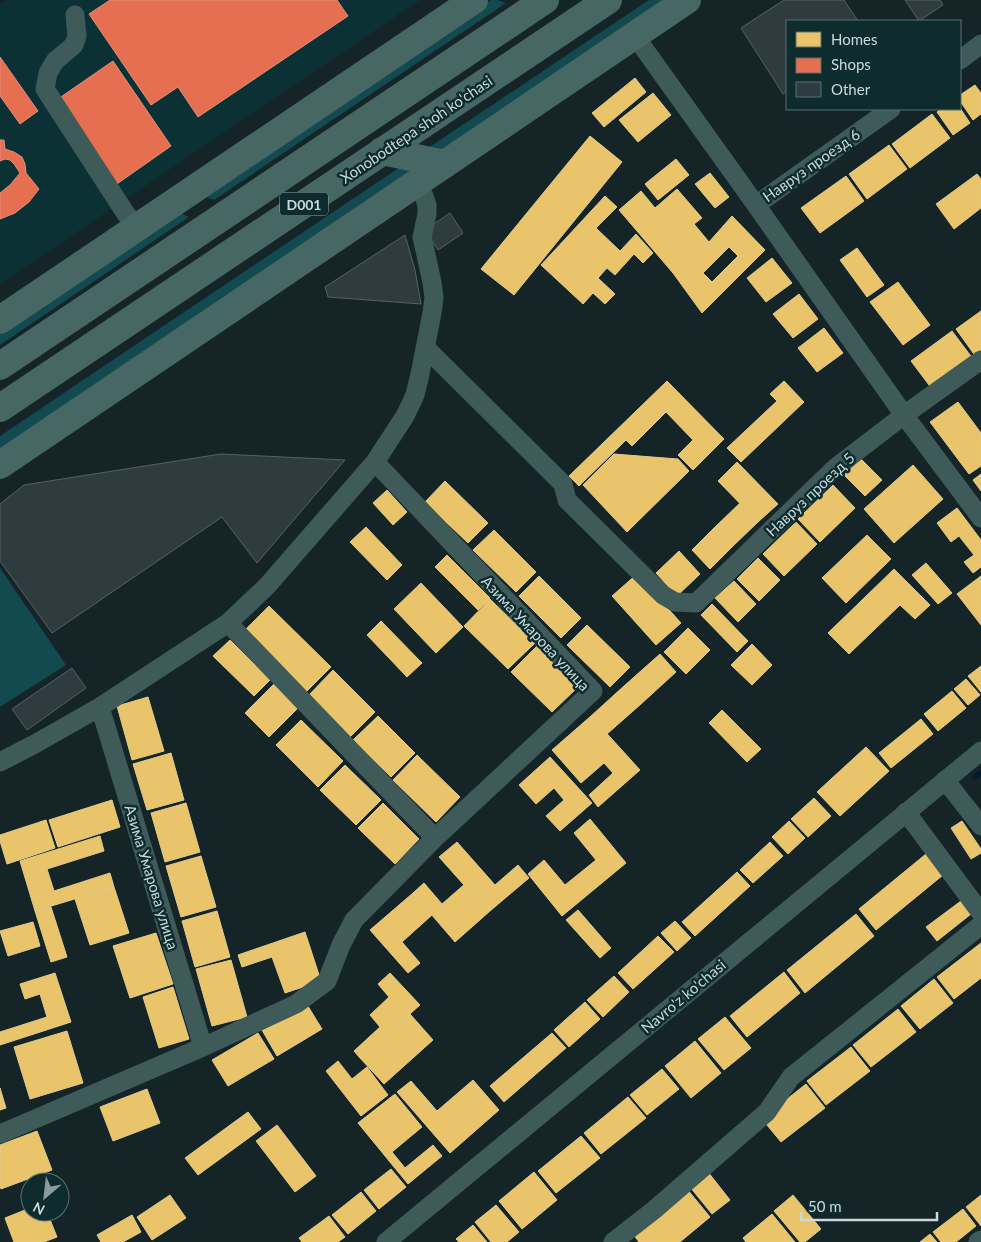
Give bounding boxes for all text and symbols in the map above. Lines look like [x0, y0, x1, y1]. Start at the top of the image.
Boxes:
legend [786, 20, 961, 110]
text: Homes [831, 30, 877, 48]
text: Shops [831, 55, 871, 73]
street label: Xonobodtepa shoh ko'chasi [337, 71, 495, 187]
text: Other [831, 80, 871, 98]
street label: Навруз проезд 6 [759, 125, 863, 205]
road number: D001 [280, 192, 328, 215]
street label: Навруз проезд 5 [762, 448, 858, 540]
street label: Азима Умарова улица [478, 572, 594, 694]
street label: Азима Умарова улица [121, 802, 183, 952]
street label: Navro'z ko'chasi [637, 956, 729, 1036]
north arrow [20, 1172, 70, 1222]
scale bar [801, 1190, 937, 1222]
text: 50 m [808, 1197, 842, 1215]
text: N [30, 1199, 47, 1219]

